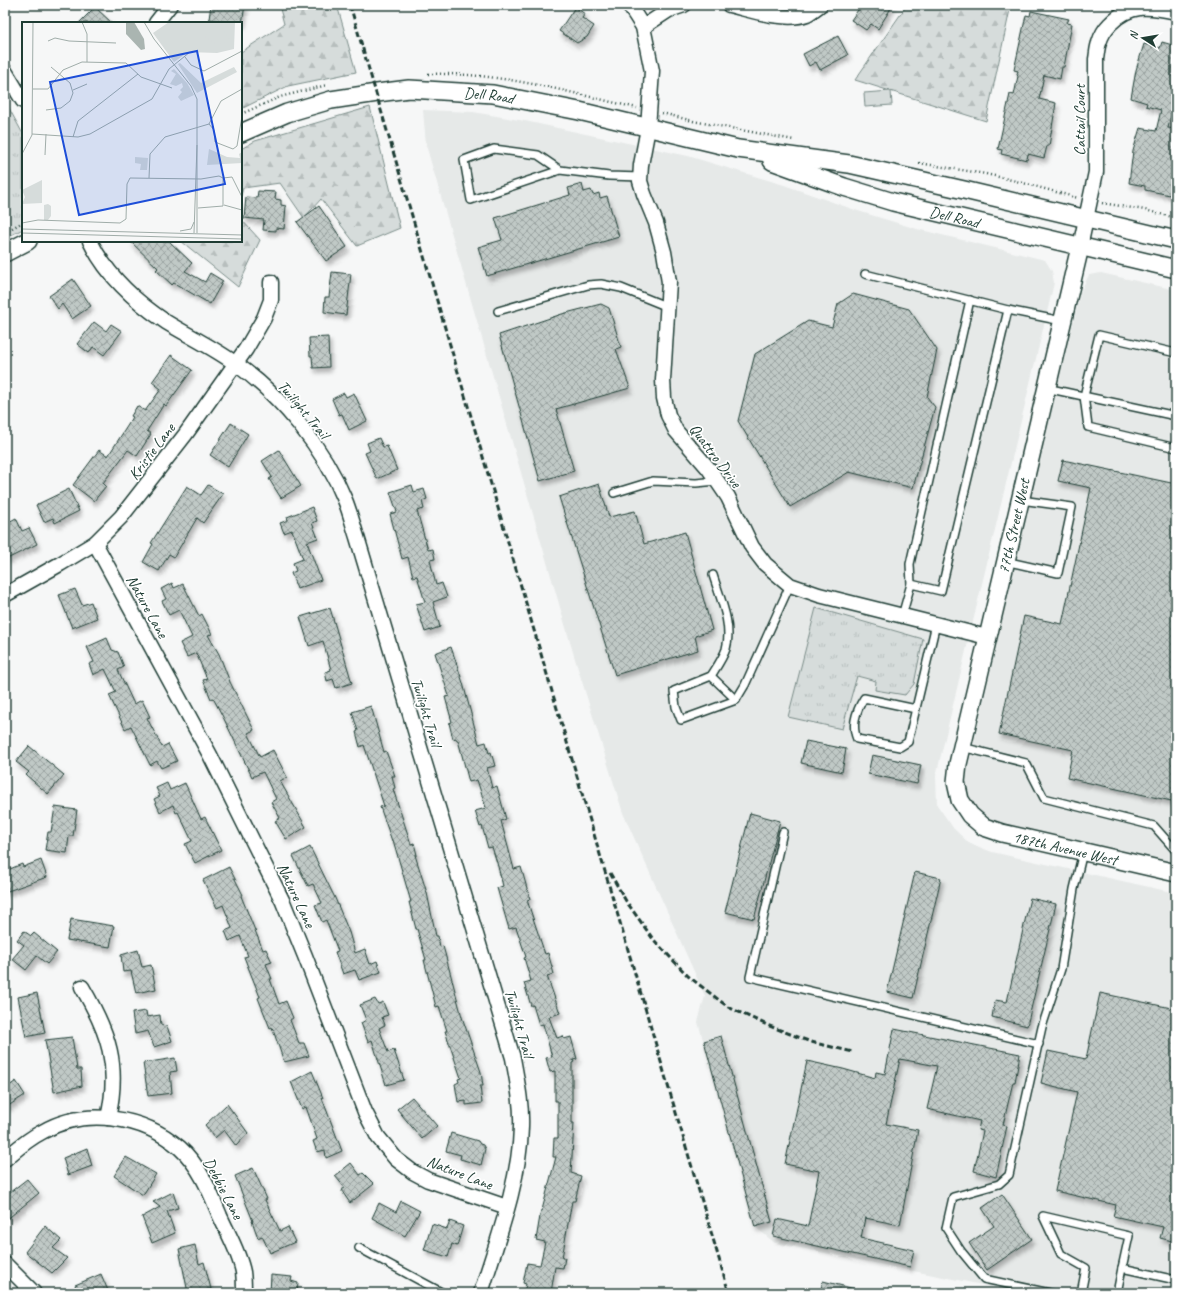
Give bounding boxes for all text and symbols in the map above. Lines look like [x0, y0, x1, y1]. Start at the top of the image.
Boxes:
north arrow [1123, 18, 1163, 58]
inset map [22, 22, 242, 242]
text: N [1126, 29, 1141, 41]
street label: Dell Road [463, 83, 518, 109]
street label: Cattail Court [1070, 83, 1090, 156]
street label: Dell Road [927, 202, 984, 234]
street label: Twilight Trail [273, 376, 336, 445]
street label: Kristie Lane [124, 418, 181, 484]
street label: Quattro Drive [685, 420, 747, 493]
street label: 77th Street West [993, 475, 1035, 576]
street label: Nature Lane [122, 572, 173, 643]
street label: Twilight Trail [406, 676, 447, 752]
street label: 187th Avenue West [1011, 827, 1122, 871]
street label: Nature Lane [272, 860, 320, 932]
street label: Twilight Trail [500, 987, 539, 1063]
street label: Nature Lane [424, 1151, 497, 1195]
street label: Debbie Lane [199, 1154, 248, 1224]

